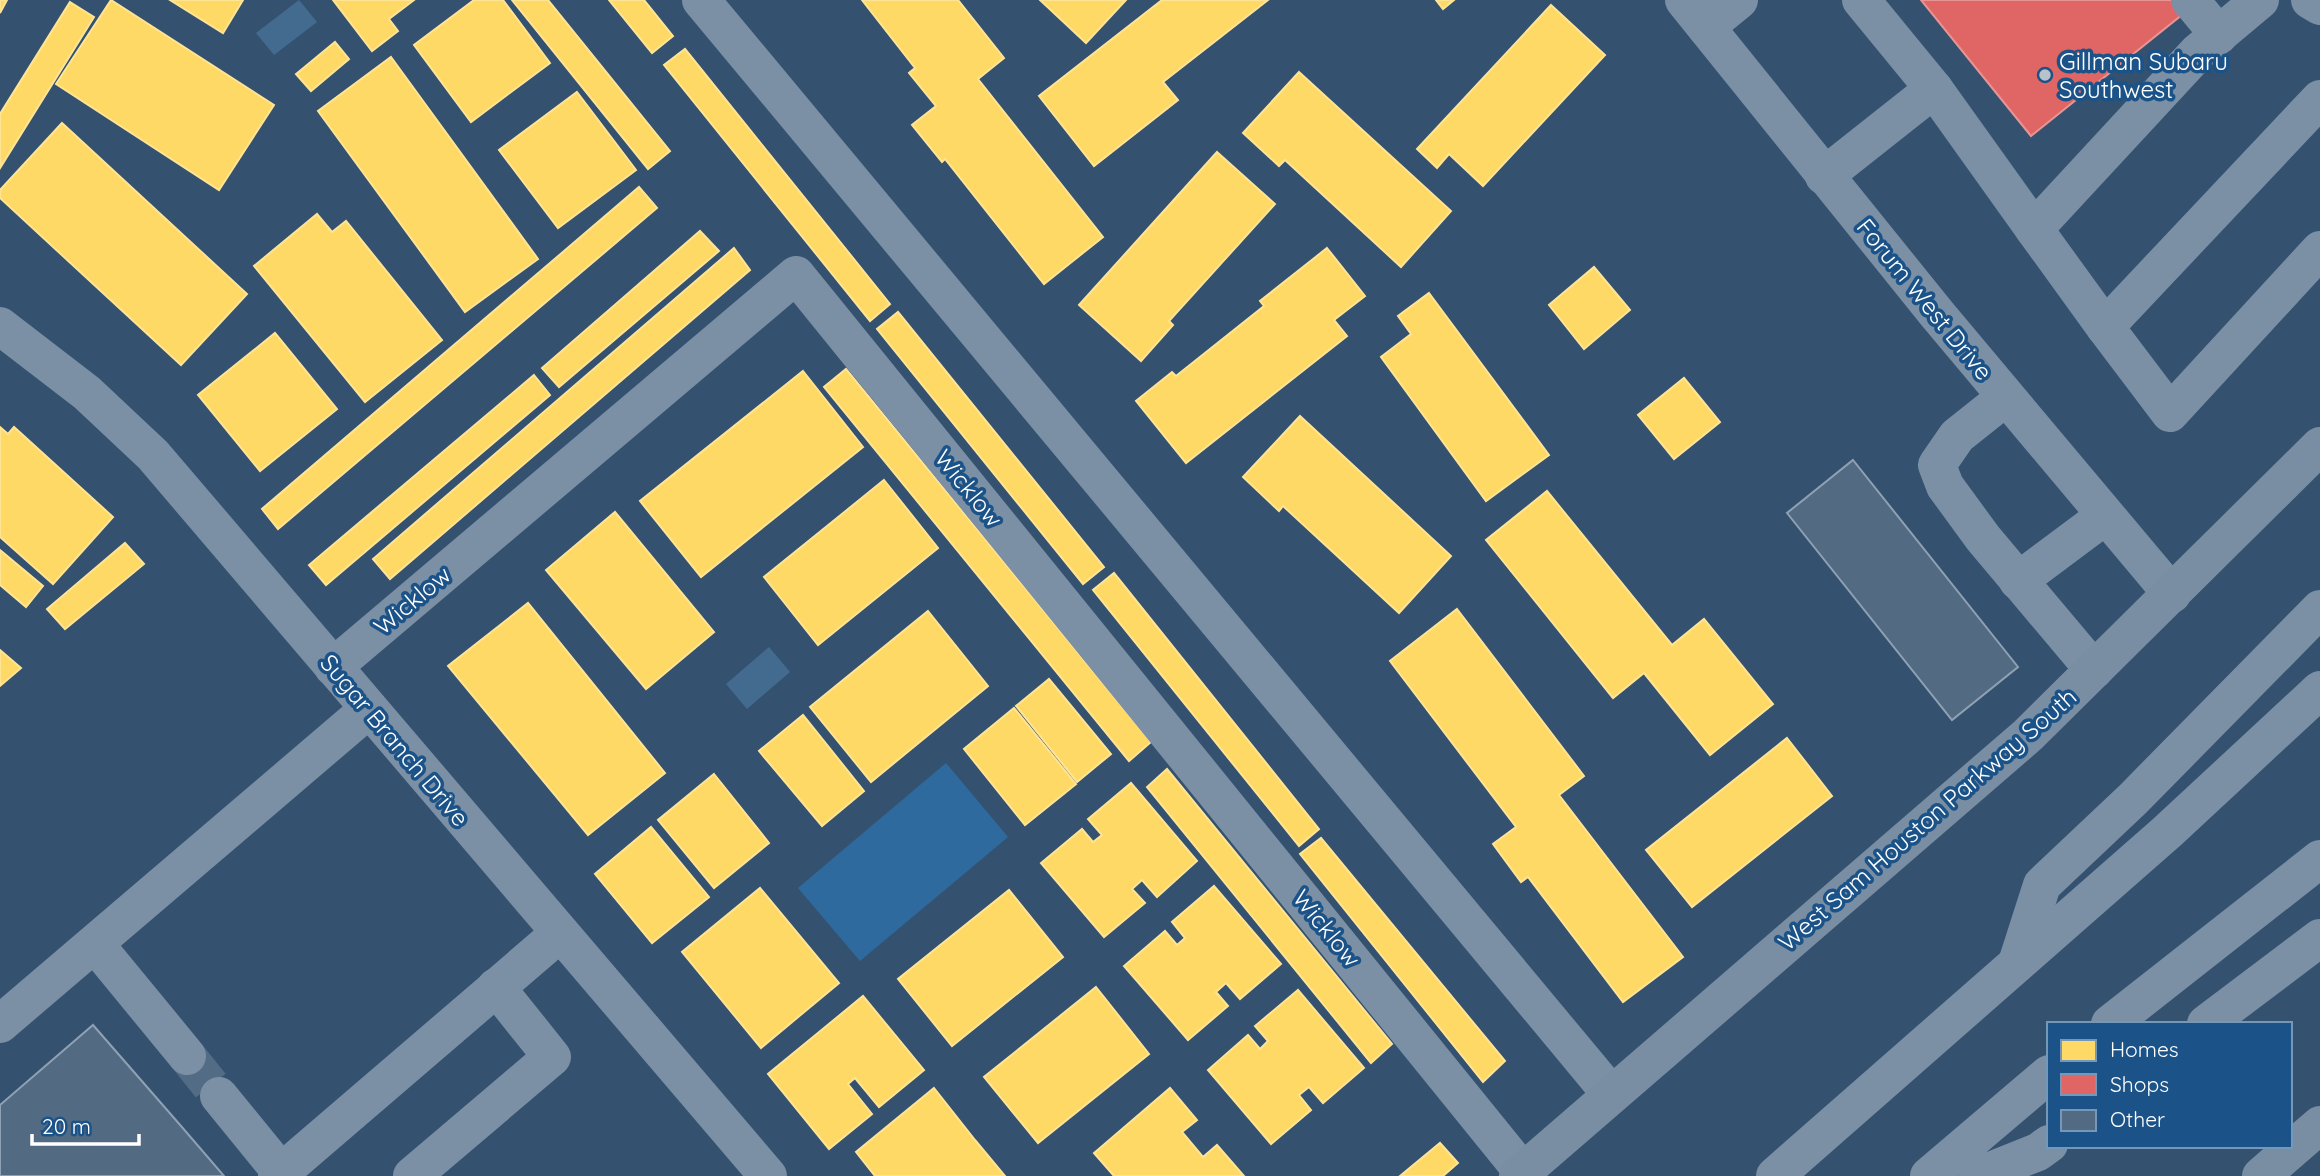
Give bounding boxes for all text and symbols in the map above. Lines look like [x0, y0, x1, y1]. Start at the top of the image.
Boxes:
place label: Gillman Subaru Southwest [2059, 46, 2228, 104]
marker: Gillman Subaru Southwest [2037, 67, 2053, 83]
street label: Forum West Drive [1851, 212, 1999, 386]
street label: Wicklow [929, 443, 1009, 533]
street label: Wicklow [367, 559, 457, 641]
street label: Sugar Branch Drive [314, 648, 476, 832]
street label: West Sam Houston Parkway South [1772, 681, 2082, 957]
street label: Wicklow [1287, 883, 1367, 973]
legend [2047, 1022, 2292, 1148]
text: Homes [2110, 1036, 2179, 1062]
text: Shops [2110, 1071, 2169, 1097]
scale bar [32, 1102, 138, 1146]
text: Other [2110, 1106, 2165, 1132]
text: 20 m [42, 1113, 91, 1139]

